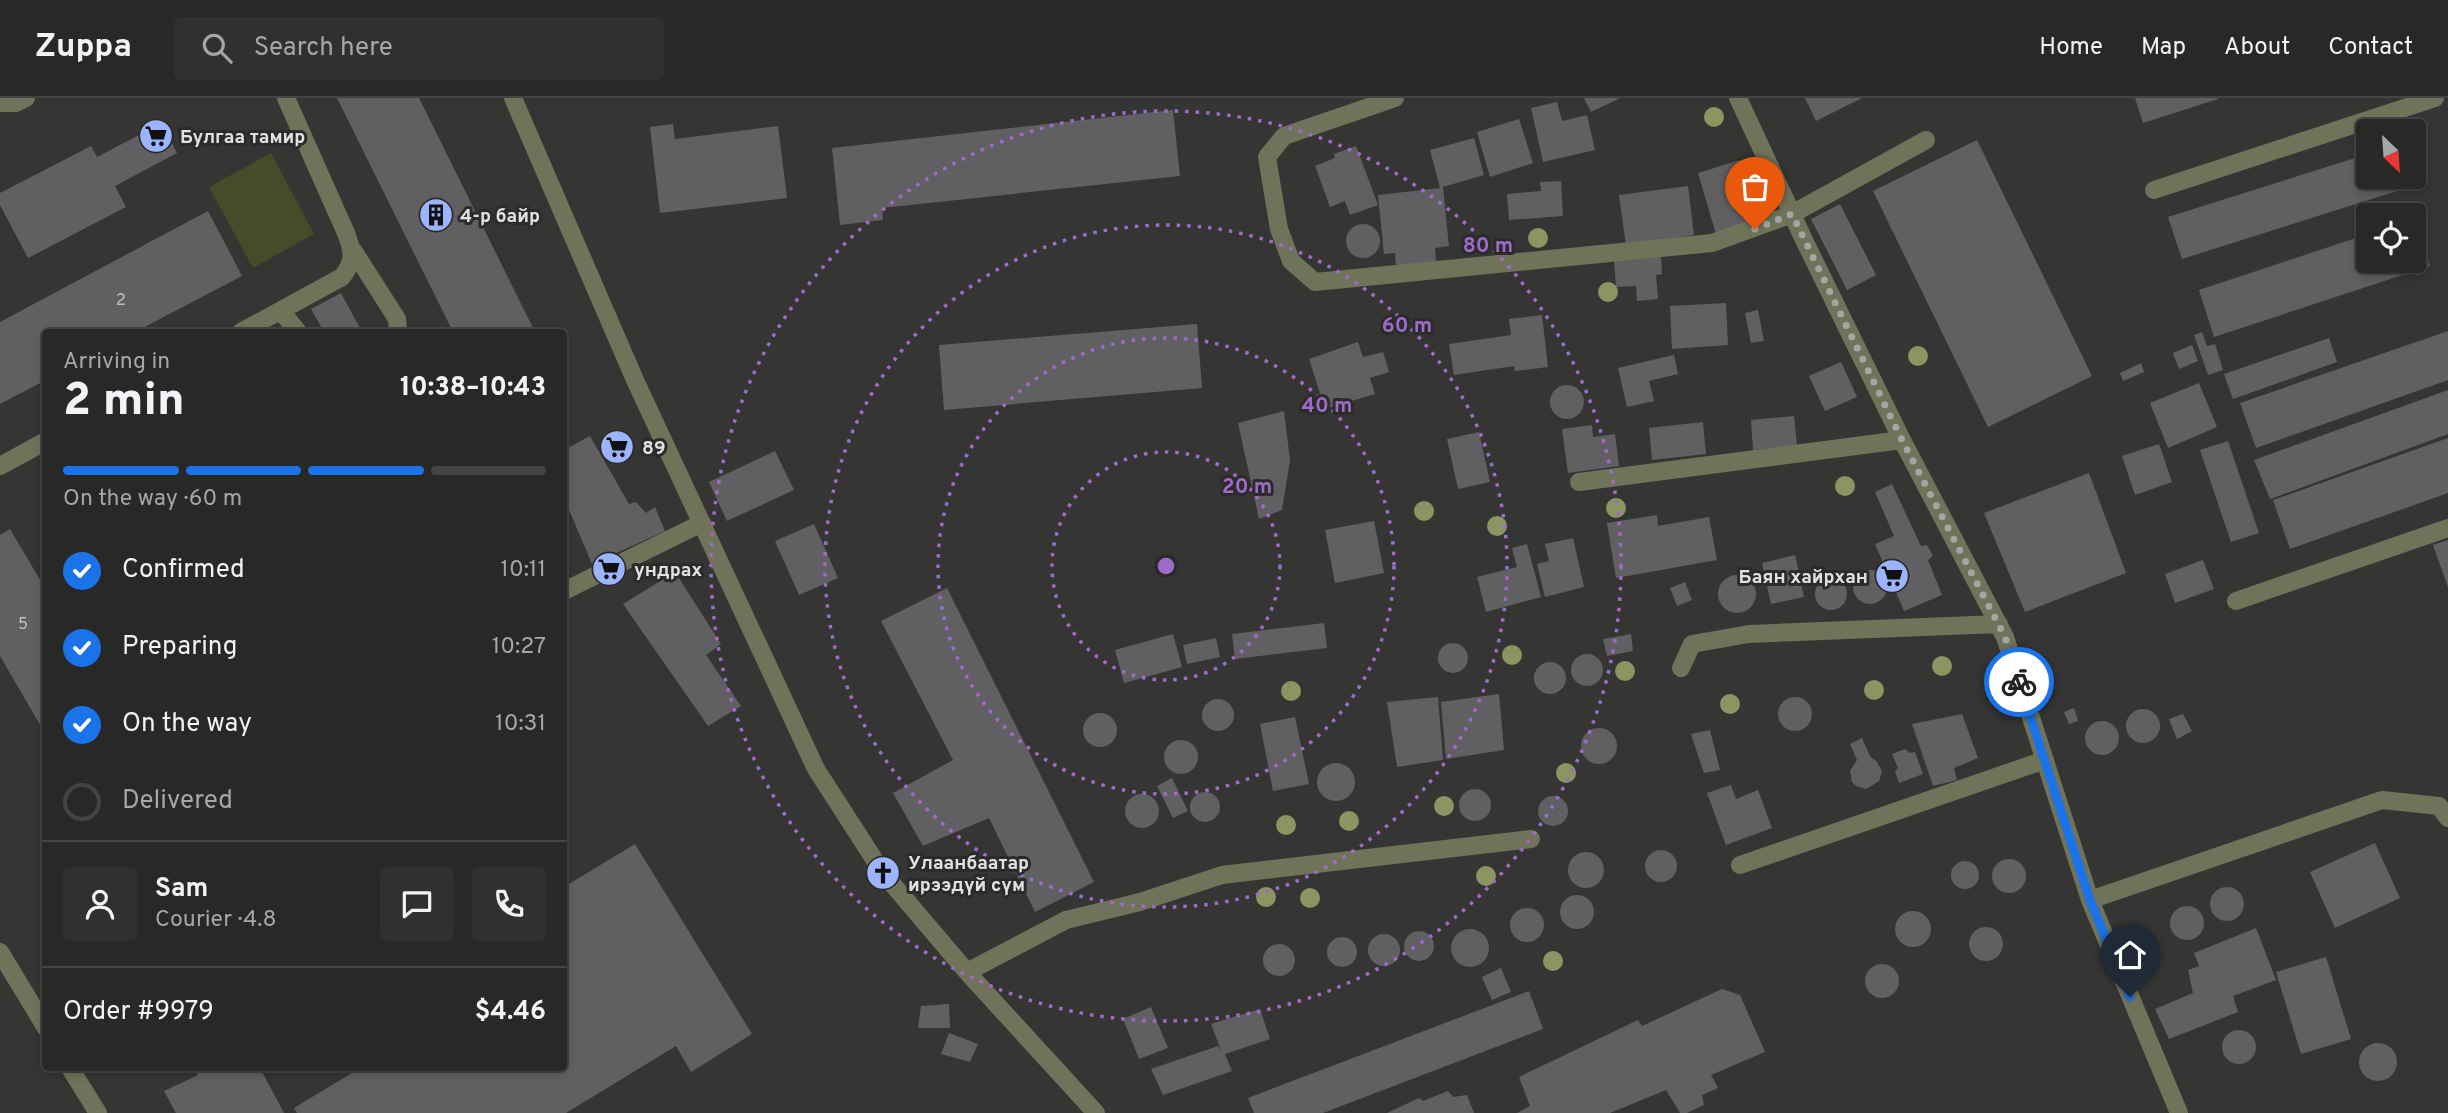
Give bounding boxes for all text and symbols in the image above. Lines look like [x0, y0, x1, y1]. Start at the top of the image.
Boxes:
search box [174, 17, 664, 80]
text: Zuppa [35, 27, 132, 69]
icon: search [198, 29, 236, 67]
text: Search here [254, 32, 393, 65]
text: Home [2039, 33, 2103, 63]
text: Map [2141, 33, 2186, 63]
text: About [2224, 33, 2290, 63]
text: Contact [2328, 33, 2413, 63]
supermarket icon: Булгаа тамир [137, 117, 175, 155]
north arrow [2356, 119, 2426, 189]
map controls [2356, 119, 2426, 273]
place label: Булгаа тамир [180, 126, 305, 150]
pin [1725, 157, 1785, 229]
icon: bag [1736, 168, 1774, 206]
building icon: 4-р байр [417, 196, 455, 234]
button: locate [2356, 203, 2426, 273]
place label: 4-р байр [460, 205, 540, 229]
text: 80 m [1463, 233, 1513, 260]
house number: 2 [116, 291, 126, 311]
text: 60 m [1382, 313, 1432, 340]
text: Arriving in [63, 348, 170, 377]
text: 10:38–10:43 [400, 372, 546, 405]
text: 2 min [63, 373, 185, 432]
text: 40 m [1302, 393, 1352, 420]
supermarket icon: 89 [598, 428, 636, 466]
place label: 89 [642, 437, 666, 461]
text: 20 m [1222, 474, 1272, 501]
text: On the way · 60 m [63, 485, 242, 514]
supermarket icon: ундрах [590, 550, 628, 588]
icon: check [63, 552, 101, 590]
text: Confirmed [122, 554, 245, 587]
centre of rings [1154, 554, 1178, 578]
text: 10:11 [500, 556, 546, 585]
supermarket icon: Баян хайрхан [1873, 557, 1911, 595]
place label: ундрах [634, 559, 702, 583]
place label: Баян хайрхан [1739, 566, 1868, 590]
house number: 5 [18, 615, 28, 635]
icon: check [63, 629, 101, 667]
text: Preparing [122, 631, 237, 664]
text: 10:27 [492, 633, 546, 662]
courier [1984, 647, 2054, 717]
icon: bike [2000, 663, 2038, 701]
icon: check [63, 706, 101, 744]
text: On the way [122, 708, 252, 741]
text: 10:31 [495, 710, 546, 739]
text: Delivered [122, 785, 233, 818]
place label: Улаанбаатар ирээдүй сүм [908, 852, 1029, 898]
church icon: Улаанбаатар ирээдүй сүм [864, 854, 902, 892]
button: person [63, 867, 137, 941]
button: chat [380, 867, 454, 941]
button: phone [472, 867, 546, 941]
text: Sam [155, 873, 208, 906]
text: Courier · 4.8 [155, 906, 276, 935]
pin [2100, 925, 2160, 997]
icon: home [2111, 936, 2149, 974]
text: Order #9979 [63, 996, 214, 1029]
text: $4.46 [475, 996, 546, 1029]

